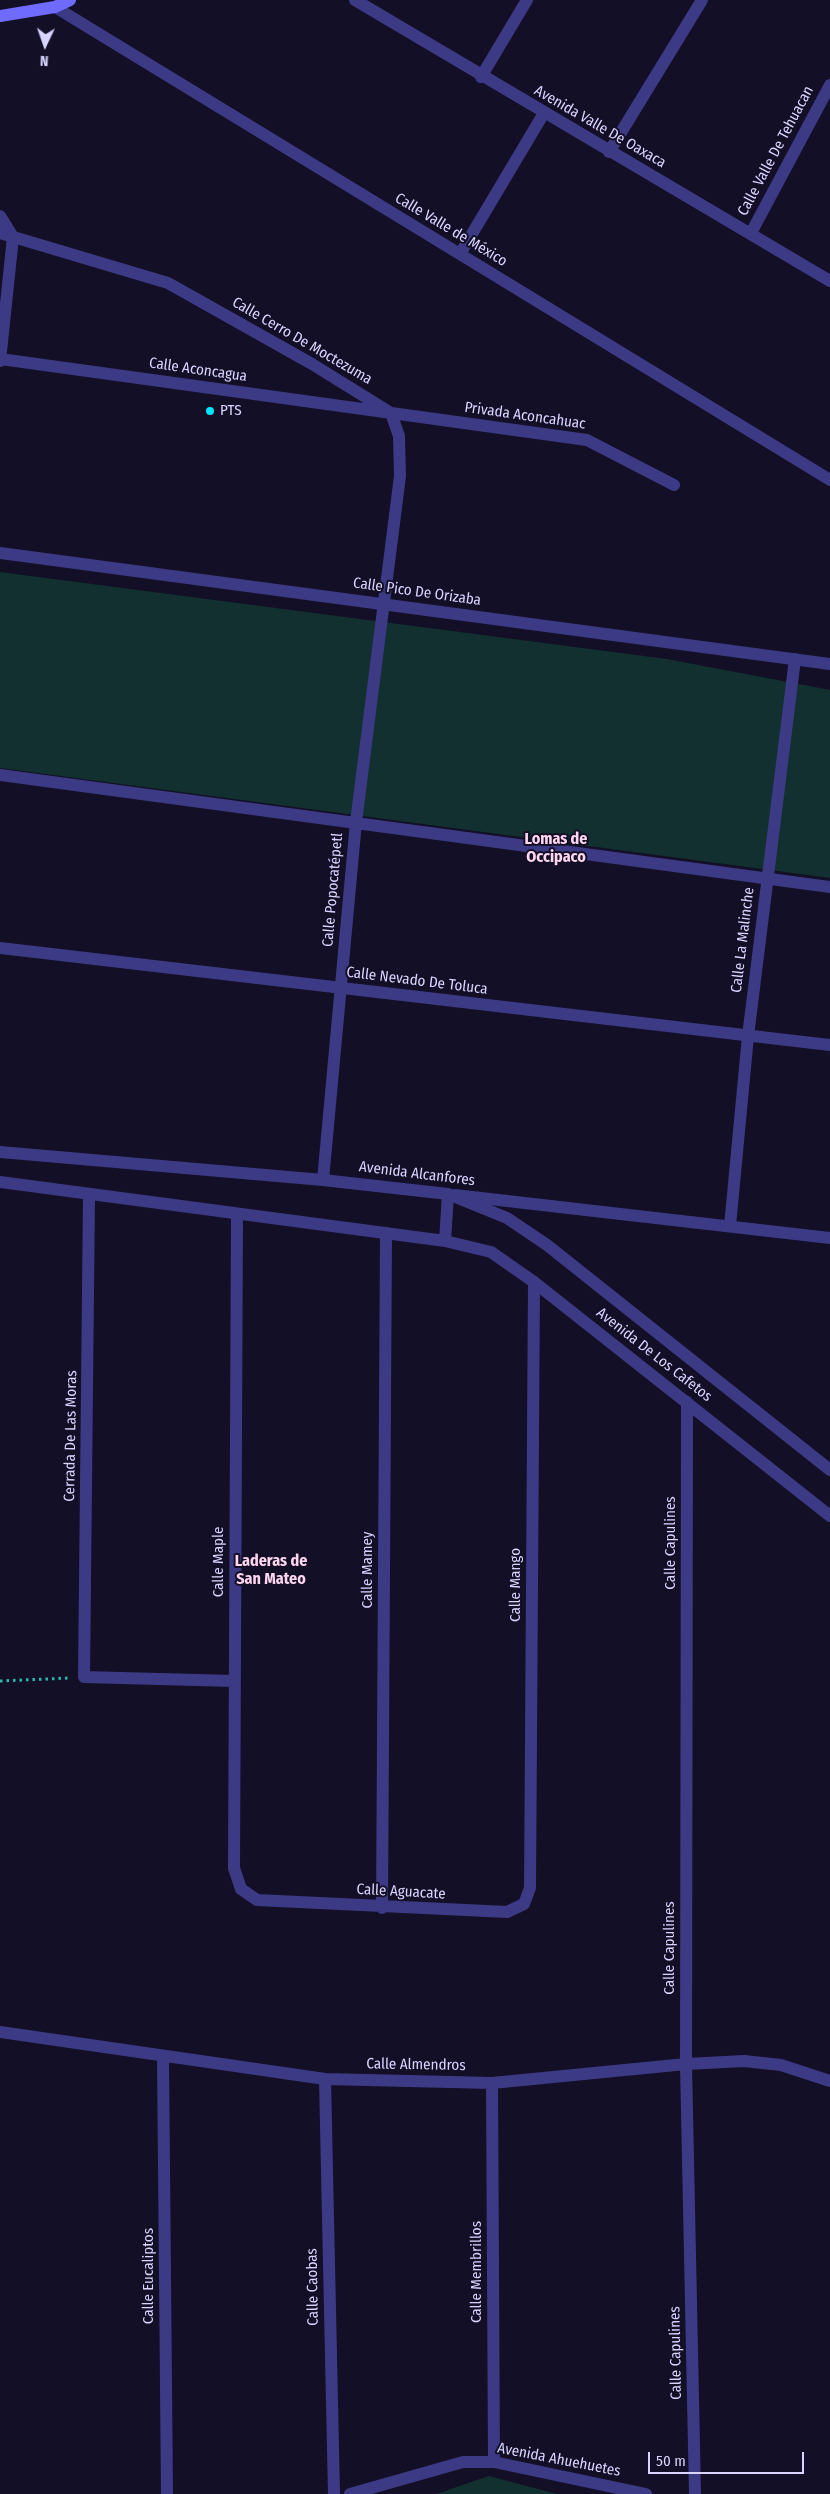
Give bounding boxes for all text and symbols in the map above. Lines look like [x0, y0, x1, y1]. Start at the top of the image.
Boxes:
north arrow [20, 20, 70, 70]
text: N [40, 52, 49, 69]
street label: Avenida Valle De Oaxaca [531, 82, 669, 172]
street label: Calle Valle De Tehuacan [734, 83, 818, 219]
street label: Calle Valle de México [392, 189, 510, 271]
street label: Calle Cerro De Moctezuma [229, 294, 375, 388]
street label: Calle Aconcagua [148, 354, 248, 386]
street label: Privada Aconcahuac [463, 399, 587, 433]
place label: PTS [220, 402, 242, 420]
marker: PTS [204, 405, 216, 417]
street label: Calle Pico De Orizaba [352, 574, 482, 610]
district label: Lomas de Occipaco [525, 830, 587, 868]
street label: Calle Popocatépetl [319, 832, 347, 948]
street label: Calle La Malinche [728, 886, 758, 994]
street label: Calle Nevado De Toluca [345, 963, 489, 999]
street label: Avenida Alcanfores [358, 1158, 476, 1190]
street label: Avenida De Los Cafetos [593, 1304, 715, 1406]
street label: Cerrada De Las Moras [61, 1370, 81, 1502]
street label: Calle Capulines [662, 1496, 680, 1590]
street label: Calle Maple [210, 1527, 228, 1597]
street label: Calle Mamey [359, 1531, 377, 1609]
street label: Calle Mango [507, 1548, 525, 1622]
district label: Laderas de San Mateo [235, 1552, 307, 1590]
street label: Calle Aguacate [356, 1881, 446, 1903]
street label: Calle Capulines [661, 1901, 679, 1995]
street label: Calle Almendros [366, 2055, 466, 2075]
street label: Calle Membrillos [468, 2221, 486, 2323]
street label: Calle Eucaliptos [140, 2228, 158, 2324]
street label: Calle Caobas [303, 2248, 323, 2326]
street label: Calle Capulines [666, 2306, 686, 2400]
street label: Avenida Ahuehuetes [496, 2439, 622, 2481]
scale bar [650, 2442, 806, 2474]
text: 50 m [656, 2452, 686, 2470]

